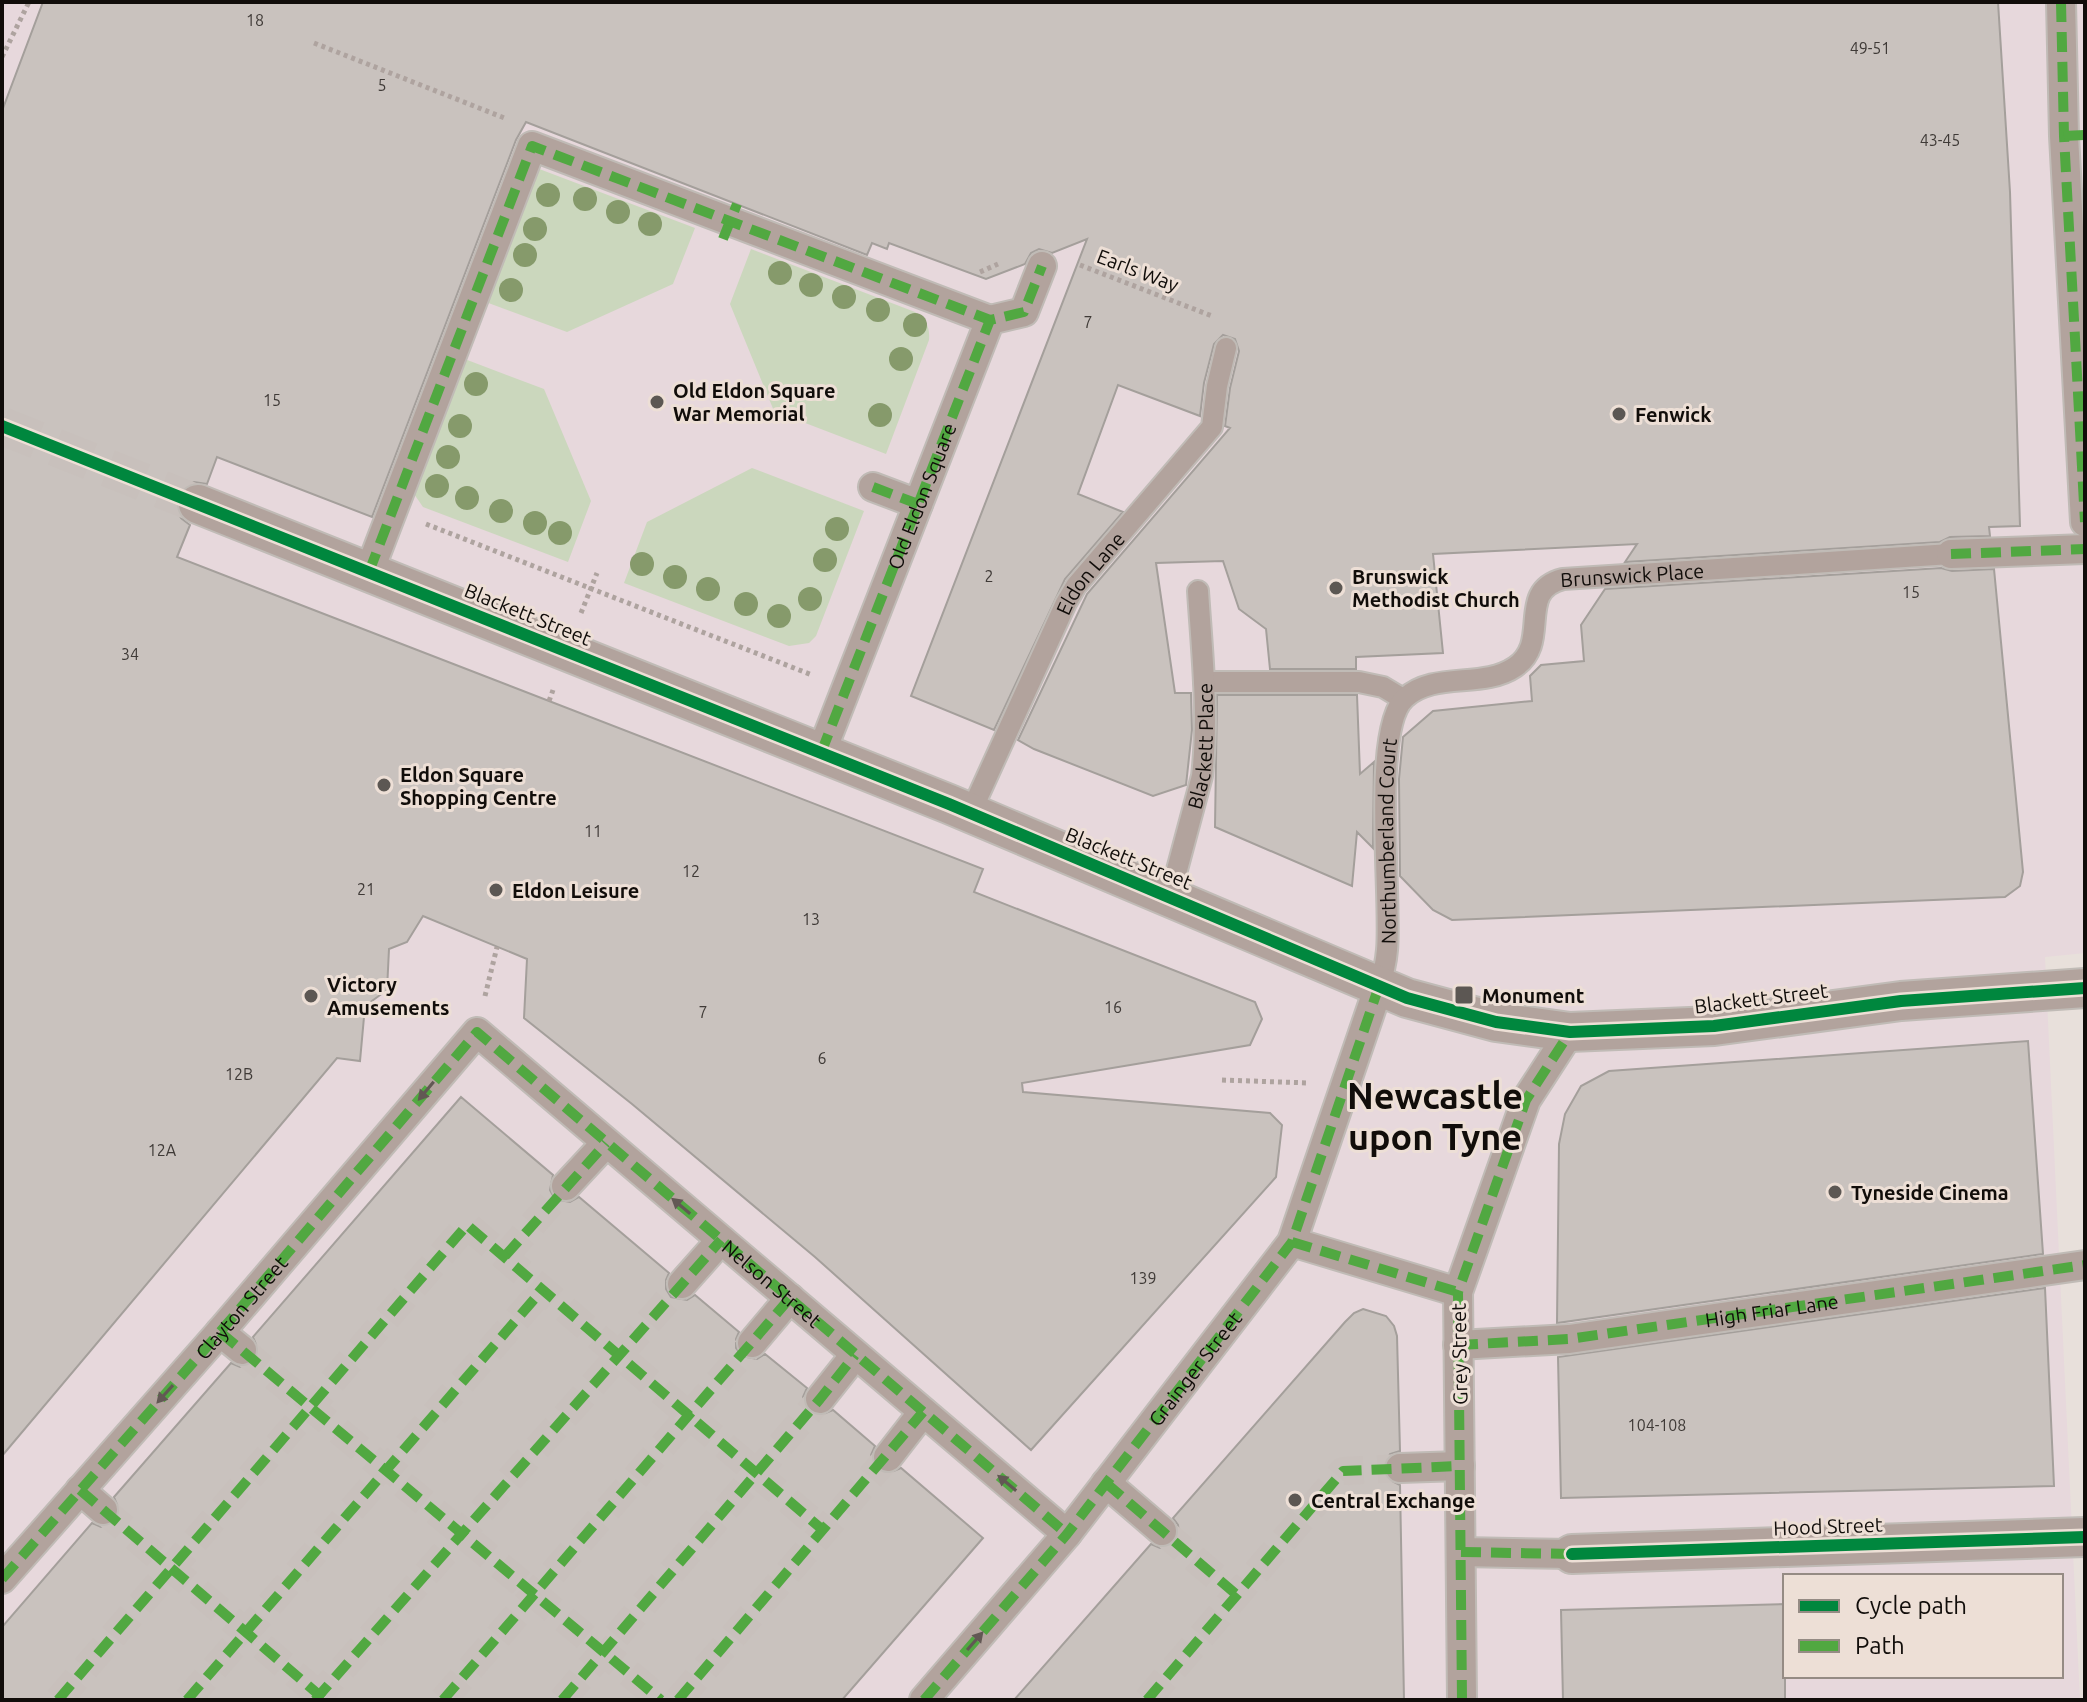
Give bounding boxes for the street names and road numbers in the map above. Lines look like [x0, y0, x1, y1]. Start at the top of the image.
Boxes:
street label: Earls Way [1094, 244, 1182, 296]
street label: Old Eldon Square [882, 419, 960, 572]
street label: Eldon Lane [1051, 527, 1129, 618]
street label: Brunswick Place [1560, 558, 1705, 591]
street label: Blackett Street [461, 578, 595, 650]
street label: Blackett Place [1182, 683, 1217, 811]
street label: Northumberland Court [1374, 736, 1401, 944]
street label: Blackett Street [1062, 822, 1196, 894]
street label: Blackett Street [1693, 978, 1829, 1018]
street label: Nelson Street [718, 1235, 826, 1332]
street label: Clayton Street [190, 1251, 292, 1364]
street label: High Friar Lane [1704, 1289, 1840, 1331]
street label: Grey Street [1447, 1303, 1471, 1405]
street label: Grainger Street [1143, 1307, 1246, 1430]
street label: Hood Street [1773, 1513, 1883, 1539]

